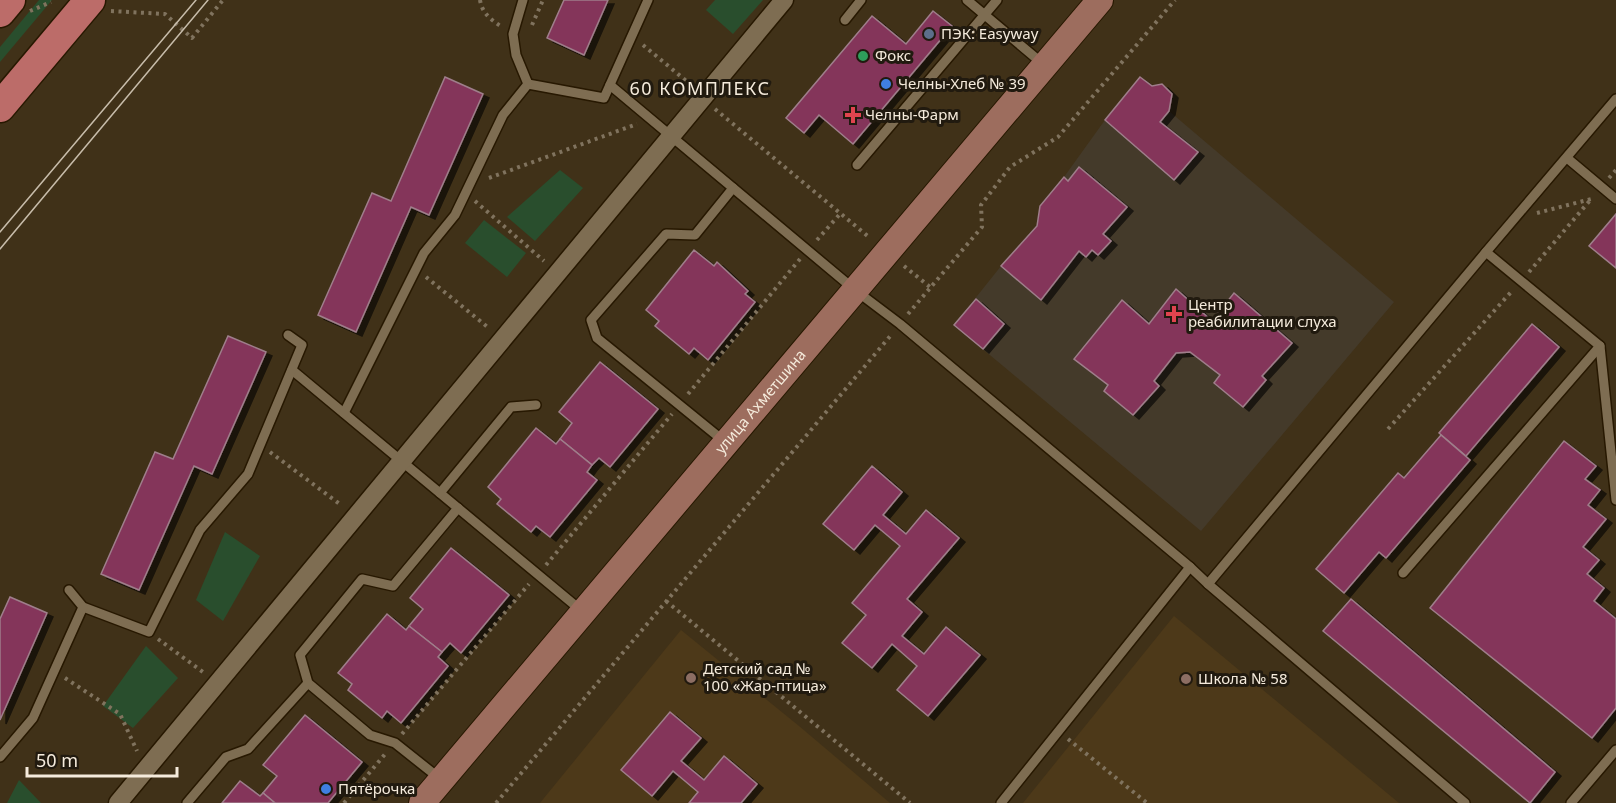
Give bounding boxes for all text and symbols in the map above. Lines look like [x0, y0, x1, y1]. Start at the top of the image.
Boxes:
place label: ПЭК: Easyway [941, 23, 1039, 43]
marker: ПЭК: Easyway [922, 27, 936, 41]
place label: Фокс [875, 45, 911, 65]
marker: Фокс [856, 49, 870, 63]
place label: Челны-Хлеб № 39 [898, 73, 1026, 93]
district label: 60 КОМПЛЕКС [630, 76, 770, 100]
marker: Челны-Хлеб № 39 [879, 77, 893, 91]
place label: Челны-Фарм [865, 104, 959, 124]
marker: Челны-Фарм [846, 108, 860, 122]
place label: Центр реабилитации слуха [1188, 294, 1337, 331]
marker: Центр реабилитации слуха [1165, 305, 1183, 323]
street label: улица Ахметшина [710, 345, 810, 458]
place label: Детский сад № 100 «Жар-птица» [703, 658, 827, 695]
place label: Школа № 58 [1198, 668, 1288, 688]
marker: Детский сад № 100 «Жар-птица» [684, 671, 698, 685]
marker: Школа № 58 [1179, 672, 1193, 686]
scale bar [27, 740, 177, 778]
text: 50 m [36, 748, 78, 772]
place label: Пятёрочка [338, 778, 415, 798]
marker: Пятёрочка [319, 782, 333, 796]

